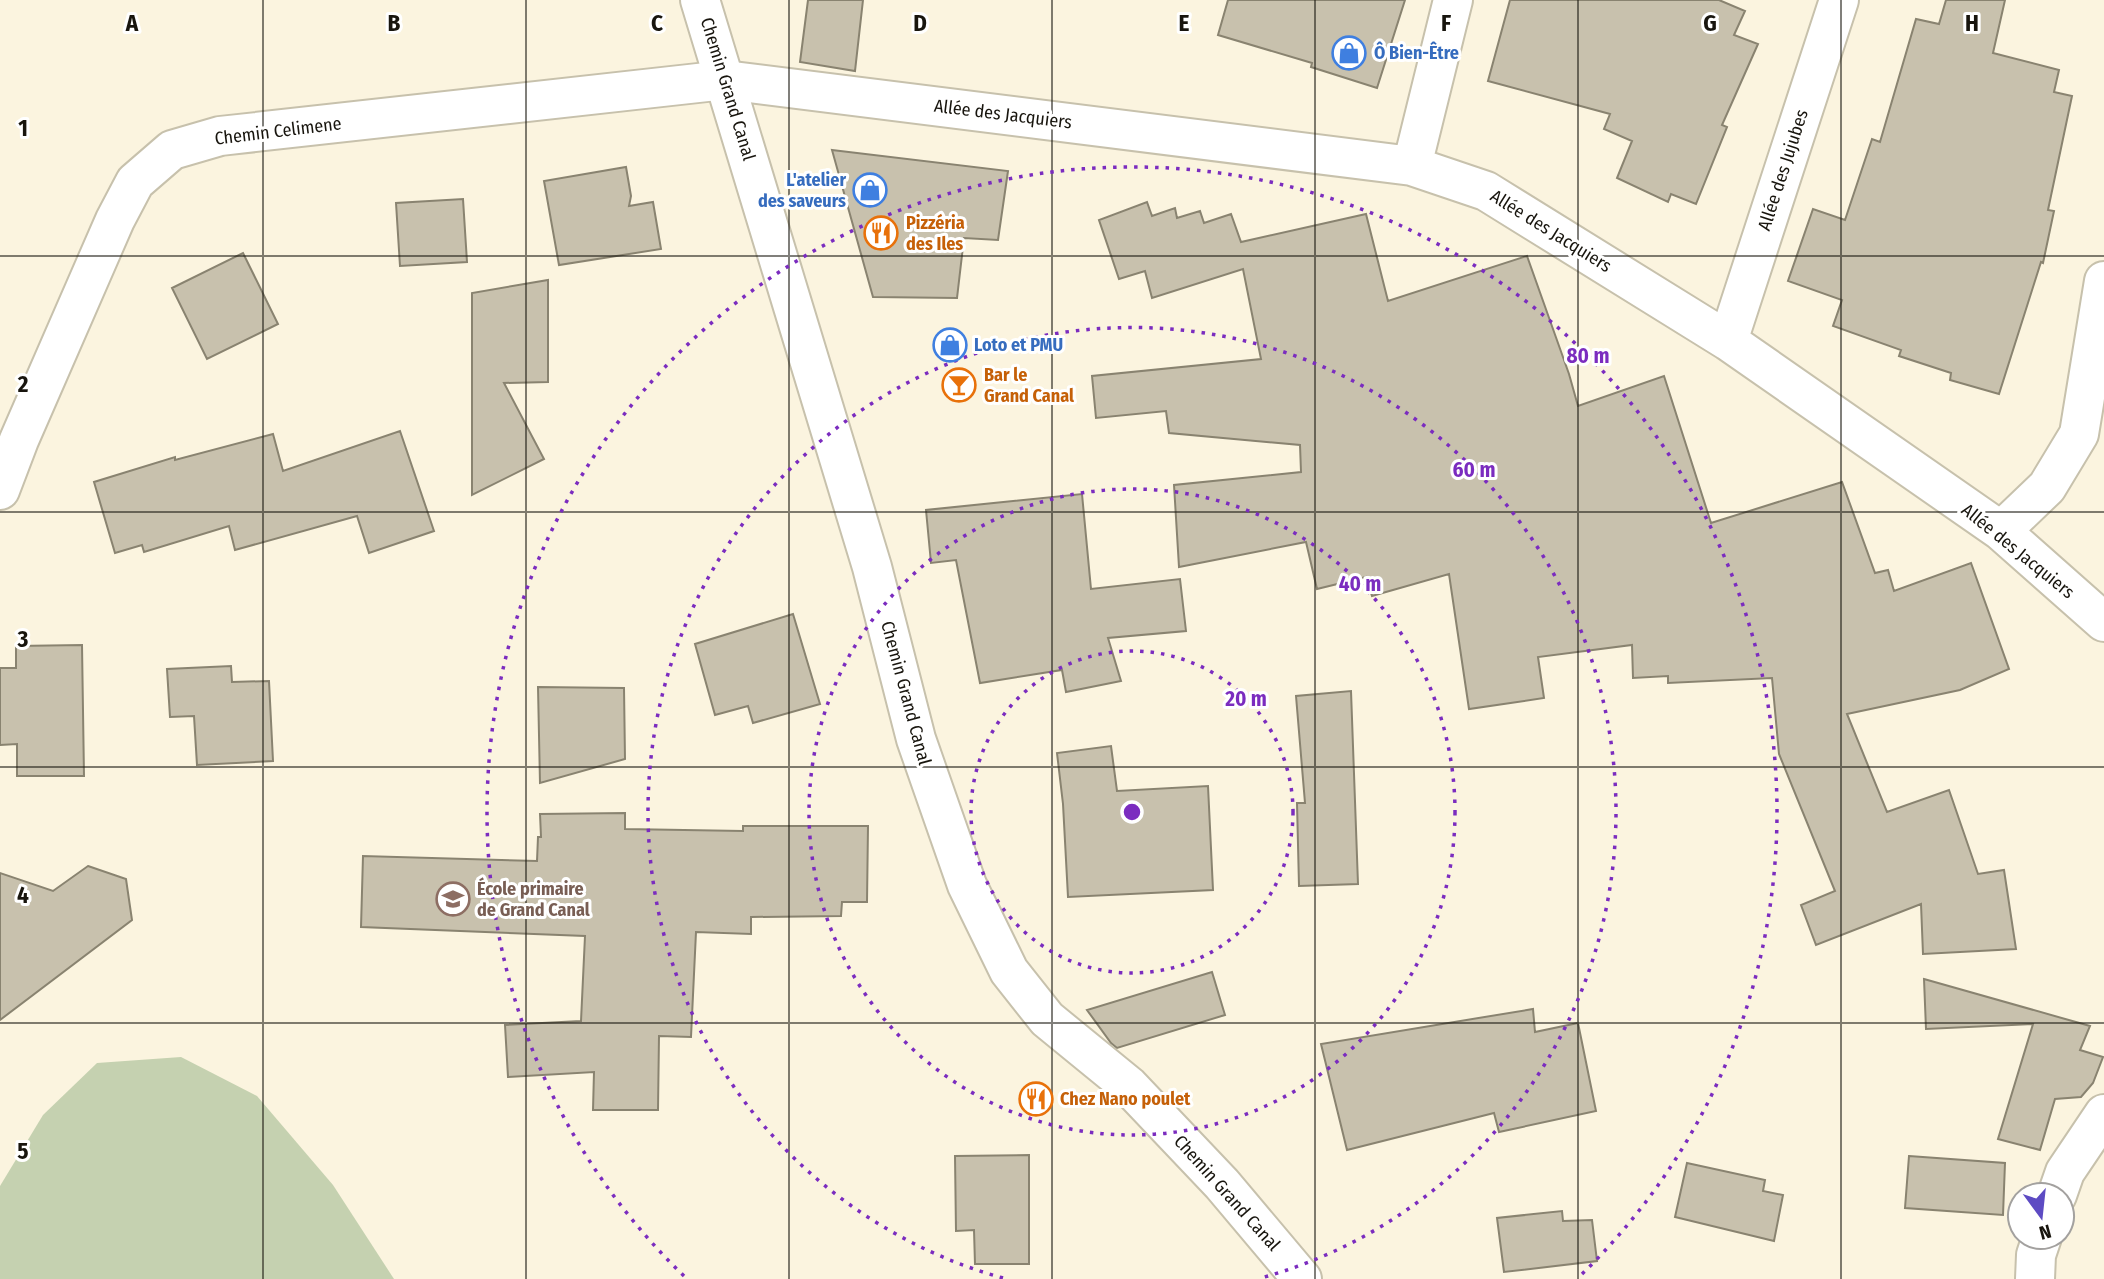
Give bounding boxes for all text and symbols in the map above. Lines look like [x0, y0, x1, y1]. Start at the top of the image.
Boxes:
text: A [125, 9, 139, 37]
text: B [388, 9, 401, 37]
text: C [651, 9, 663, 37]
text: D [913, 9, 927, 37]
text: E [1179, 9, 1190, 37]
text: F [1441, 9, 1451, 37]
text: G [1703, 9, 1717, 37]
text: H [1965, 9, 1979, 37]
street label: Chemin Grand Canal [696, 15, 760, 163]
shop icon: Ô Bien-Être [1330, 34, 1368, 72]
place label: Ô Bien-Être [1374, 41, 1459, 64]
street label: Allée des Jacquiers [933, 95, 1073, 133]
street label: Allée des Jujubes [1753, 106, 1813, 233]
street label: Chemin Celimene [213, 112, 343, 150]
text: 1 [18, 114, 28, 142]
place label: L'atelier des saveurs [758, 169, 846, 212]
shop icon: L'atelier des saveurs [851, 171, 889, 209]
street label: Allée des Jacquiers [1486, 185, 1616, 277]
place label: Pizzéria des Iles [906, 212, 965, 255]
restaurant icon: Pizzéria des Iles [862, 214, 900, 252]
shop icon: Loto et PMU [931, 326, 969, 364]
place label: Loto et PMU [974, 334, 1063, 356]
text: 80 m [1567, 343, 1609, 369]
place label: Bar le Grand Canal [984, 364, 1074, 407]
bar icon: Bar le Grand Canal [940, 366, 978, 404]
text: 2 [17, 370, 29, 398]
text: 60 m [1453, 457, 1495, 483]
street label: Allée des Jacquiers [1957, 499, 2079, 603]
text: 40 m [1339, 571, 1381, 597]
street label: Chemin Grand Canal [876, 619, 936, 768]
text: 3 [17, 625, 29, 653]
text: 20 m [1224, 686, 1267, 712]
centre of rings [1120, 800, 1144, 824]
place label: École primaire de Grand Canal [477, 877, 590, 921]
school or university icon: École primaire de Grand Canal [434, 880, 472, 918]
text: 4 [17, 881, 29, 909]
restaurant icon: Chez Nano poulet [1017, 1080, 1055, 1118]
place label: Chez Nano poulet [1060, 1088, 1191, 1110]
street label: Chemin Grand Canal [1169, 1131, 1285, 1256]
text: 5 [17, 1137, 29, 1165]
north arrow [2006, 1181, 2076, 1251]
text: N [2037, 1219, 2054, 1245]

